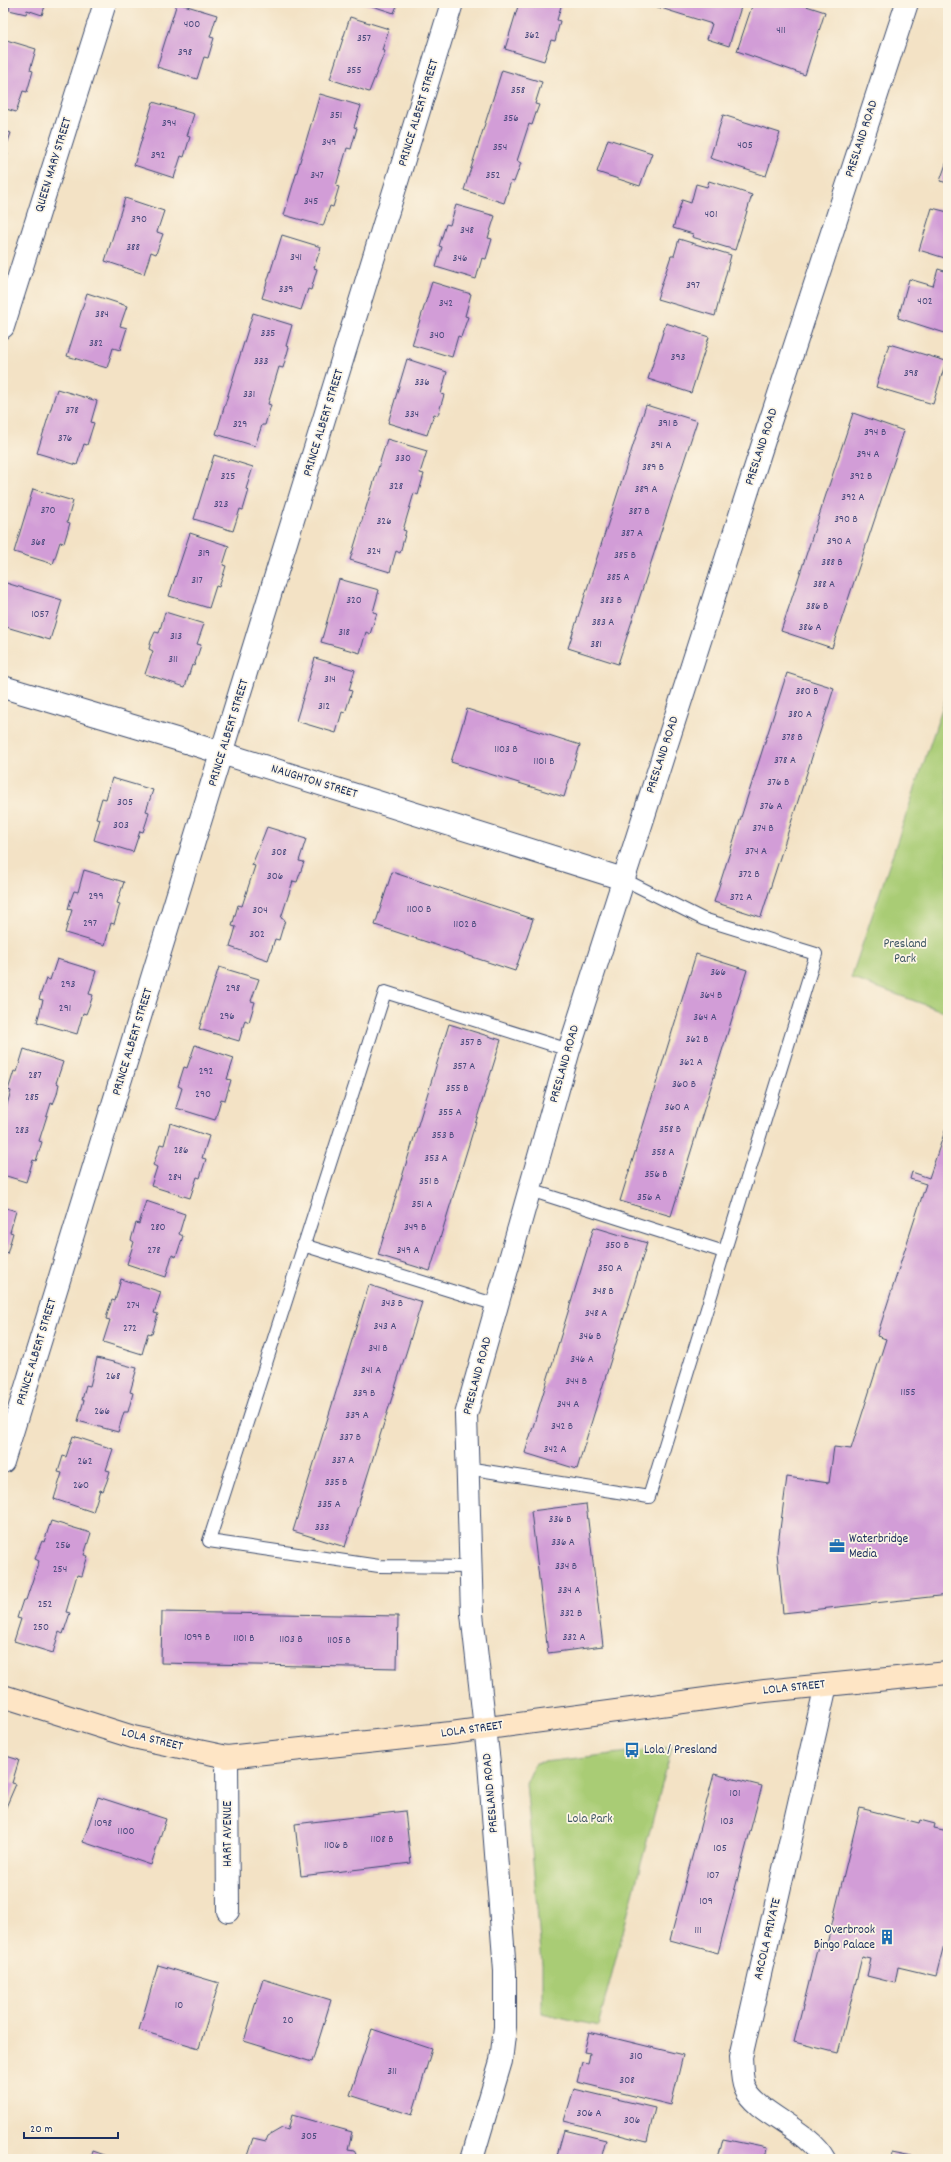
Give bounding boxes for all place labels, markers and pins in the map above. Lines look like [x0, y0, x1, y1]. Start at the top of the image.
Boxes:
place label: Waterbridge Media [849, 1530, 909, 1564]
office icon: Waterbridge Media [828, 1537, 846, 1555]
bus stop icon: Lola / Presland [623, 1741, 641, 1759]
place label: Lola / Presland [644, 1741, 717, 1760]
place label: Overbrook Bingo Palace [814, 1921, 875, 1955]
building icon: Overbrook Bingo Palace [878, 1928, 896, 1946]

